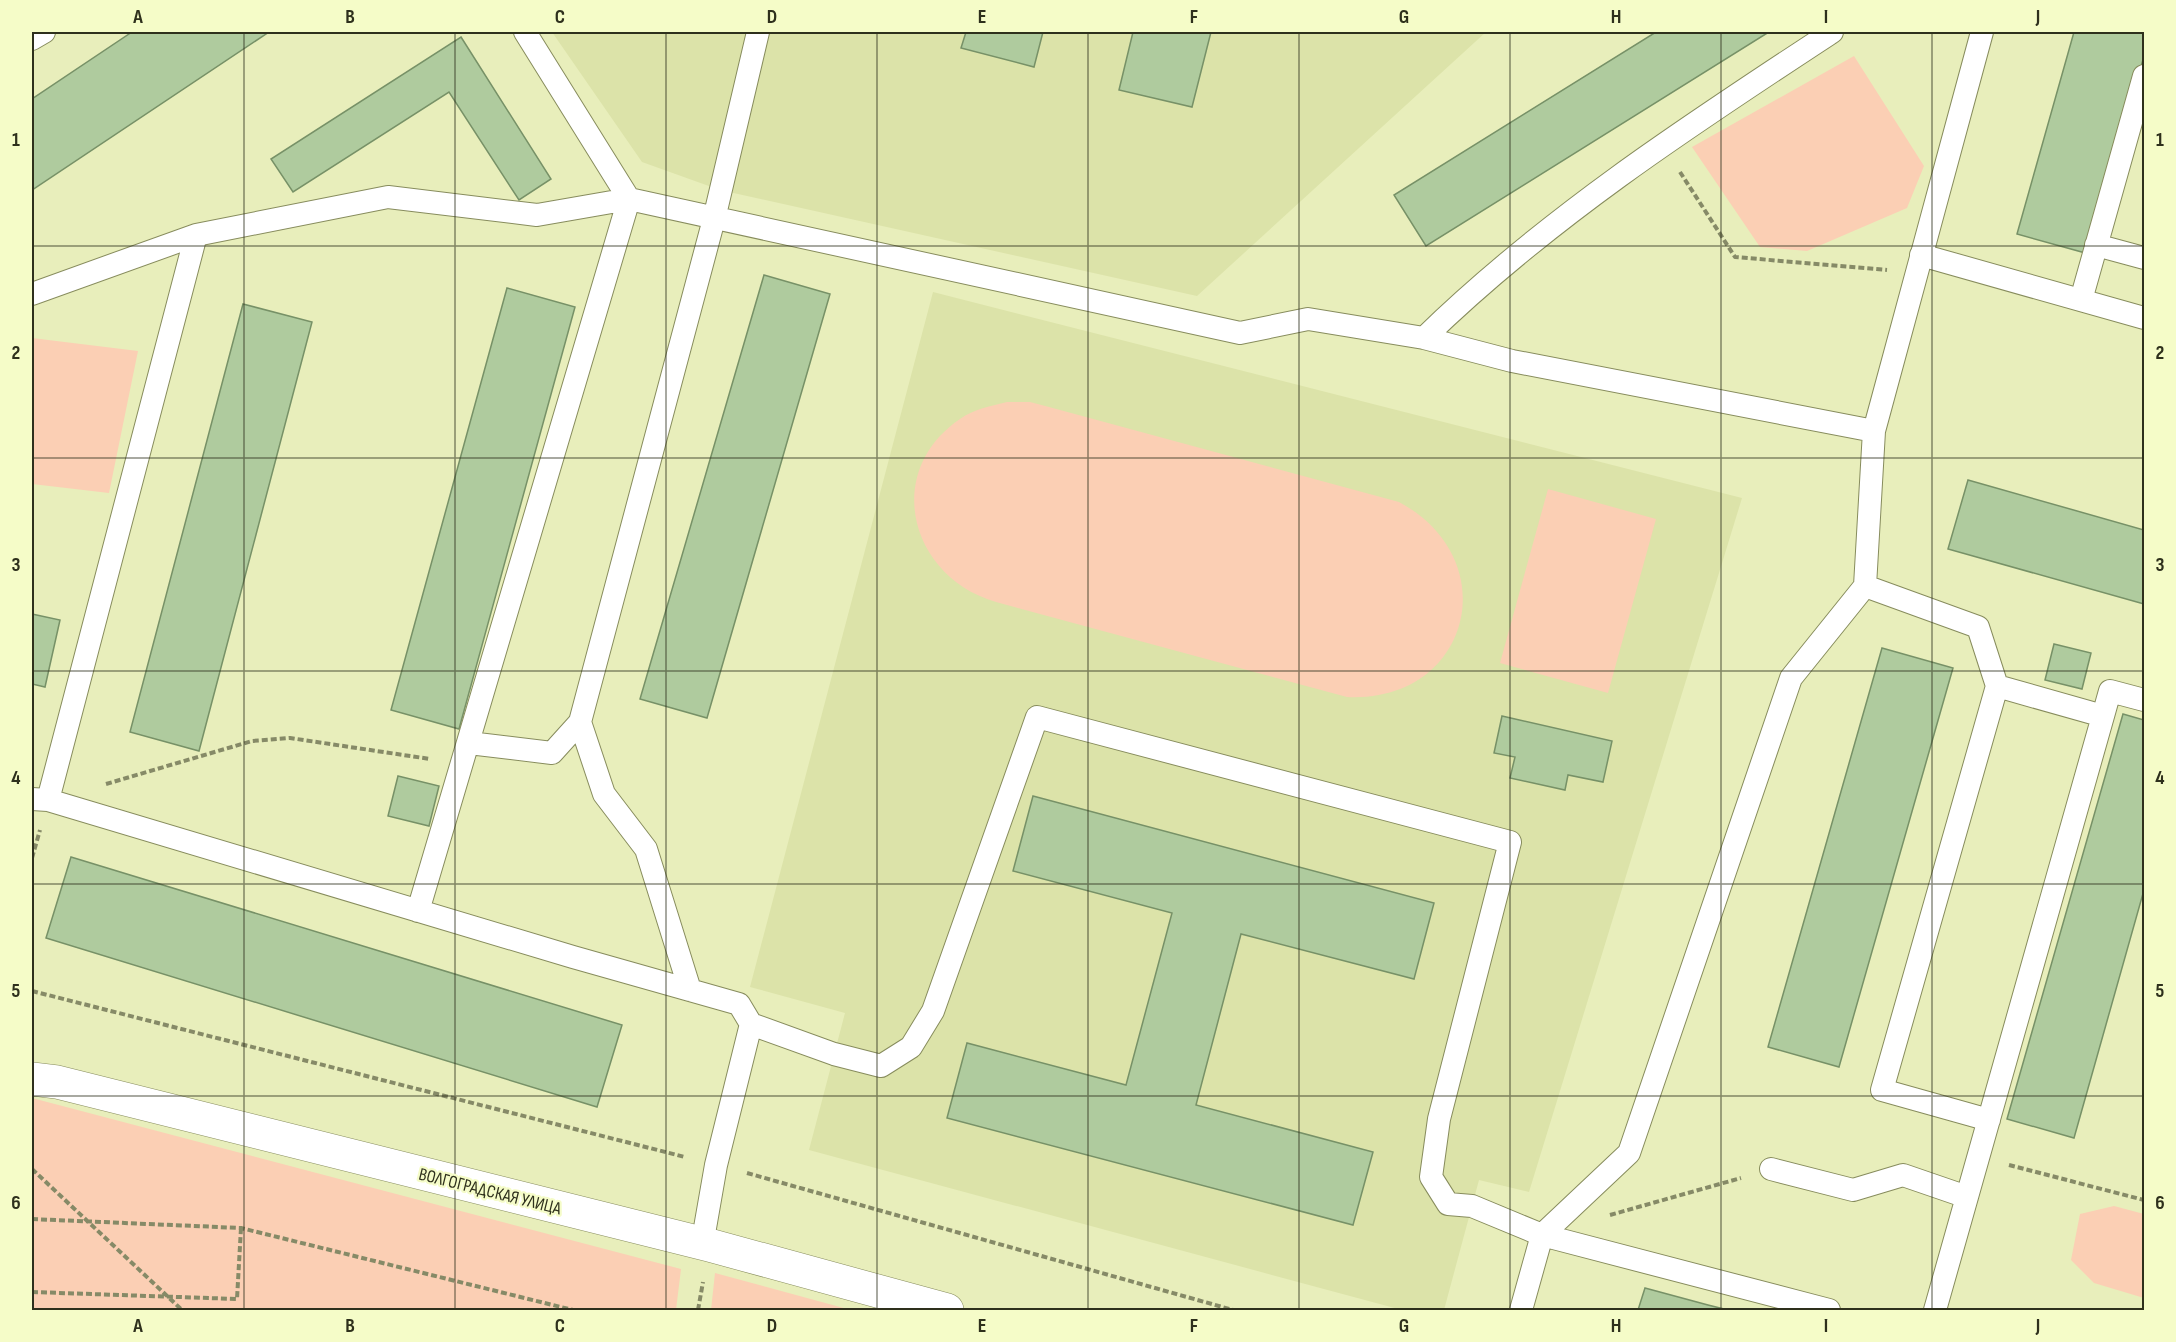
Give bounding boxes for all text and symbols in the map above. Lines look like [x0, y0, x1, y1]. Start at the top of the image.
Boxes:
text: A [132, 5, 143, 29]
text: B [345, 5, 355, 29]
text: C [555, 5, 565, 29]
text: D [767, 5, 777, 29]
text: E [978, 5, 986, 29]
text: F [1190, 5, 1198, 29]
text: G [1399, 5, 1409, 29]
text: H [1611, 5, 1621, 29]
text: I [1824, 5, 1828, 29]
text: J [2035, 5, 2040, 29]
text: 1 [12, 128, 20, 152]
text: 1 [2156, 128, 2164, 152]
text: 2 [12, 341, 20, 365]
text: 2 [2156, 341, 2164, 365]
text: 3 [12, 553, 21, 577]
text: 3 [2156, 553, 2165, 577]
text: 4 [11, 766, 21, 790]
text: 4 [2155, 766, 2165, 790]
text: 5 [12, 979, 21, 1003]
text: 5 [2156, 979, 2165, 1003]
street label: ВОЛГОГРАДСКАЯ УЛИЦА [416, 1164, 564, 1219]
text: 6 [11, 1191, 21, 1215]
text: 6 [2155, 1191, 2165, 1215]
text: A [132, 1314, 143, 1338]
text: B [345, 1314, 355, 1338]
text: C [555, 1314, 565, 1338]
text: D [767, 1314, 777, 1338]
text: E [978, 1314, 986, 1338]
text: F [1190, 1314, 1198, 1338]
text: G [1399, 1314, 1409, 1338]
text: H [1611, 1314, 1621, 1338]
text: I [1824, 1314, 1828, 1338]
text: J [2035, 1314, 2040, 1338]

